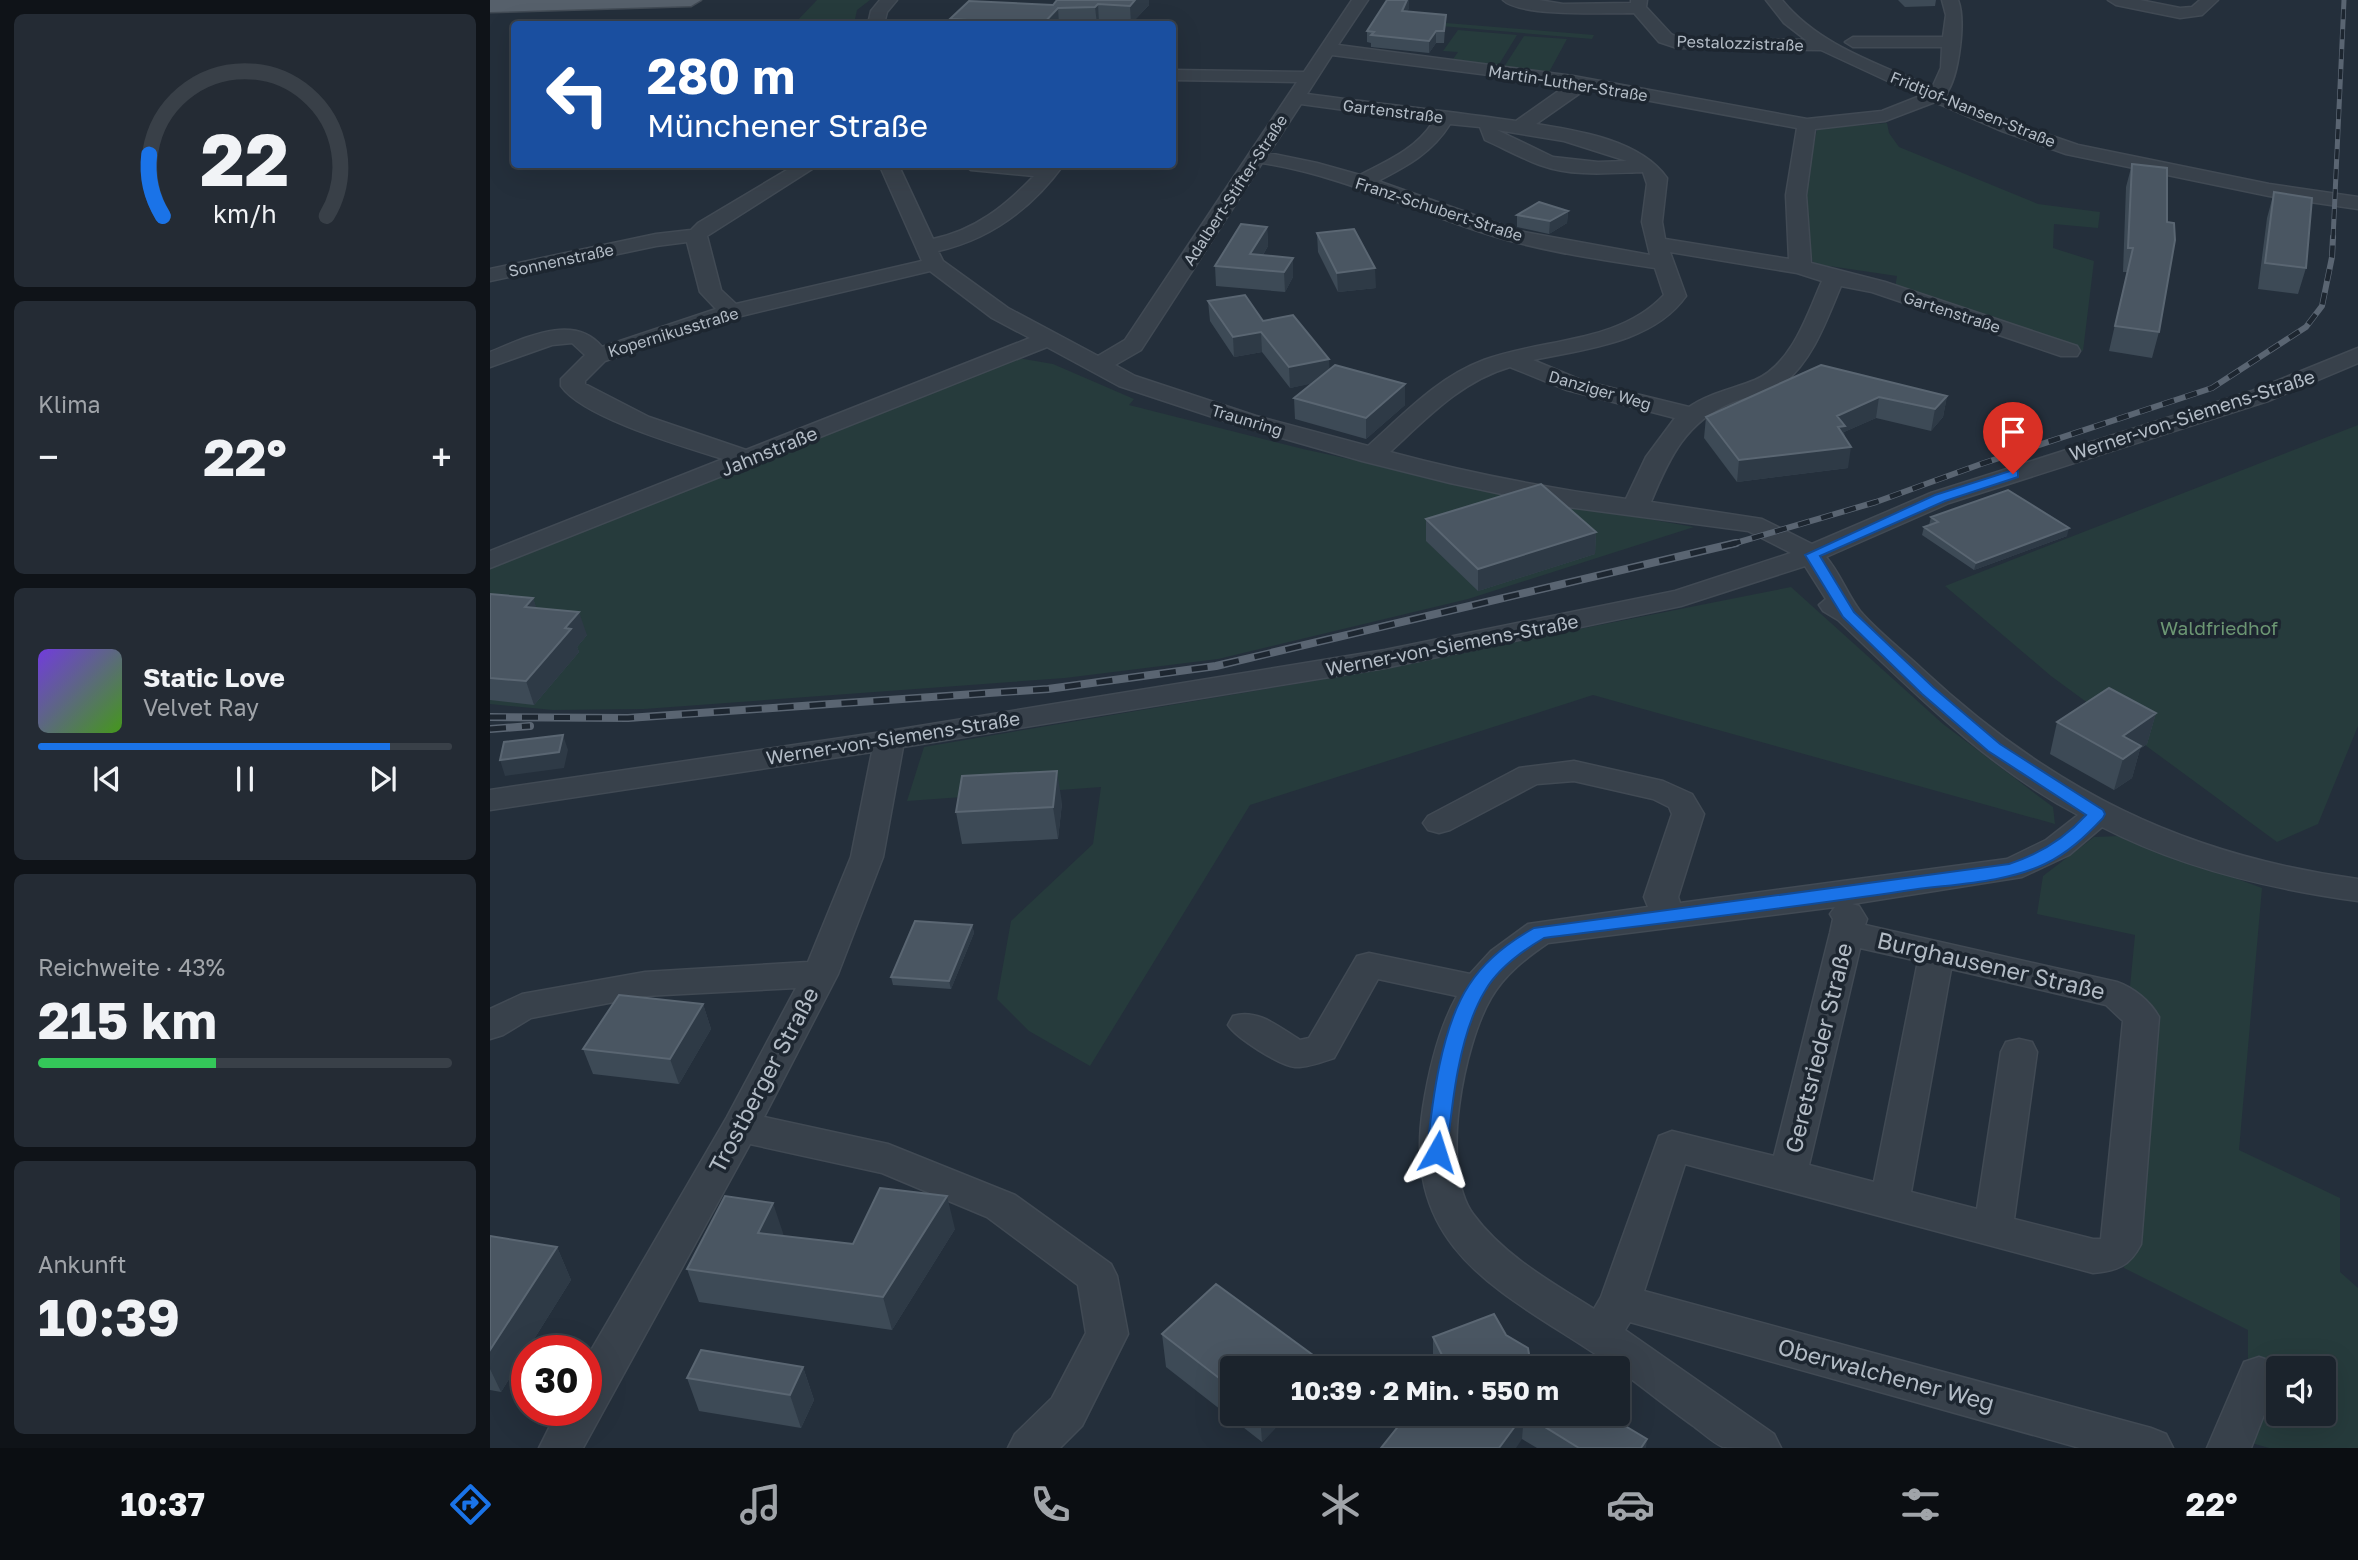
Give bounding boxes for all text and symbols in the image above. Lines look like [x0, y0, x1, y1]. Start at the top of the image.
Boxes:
street label: Pestalozzistraße [1676, 31, 1804, 55]
text: 280 m [647, 46, 795, 105]
icon: left [532, 49, 623, 140]
street label: Martin-Luther-Straße [1487, 61, 1649, 105]
street label: Fridtjof-Nansen-Straße [1887, 67, 2059, 151]
street label: Gartenstraße [1342, 95, 1444, 127]
text: Münchener Straße [647, 106, 928, 144]
street label: Adalbert-Stifter-Straße [1179, 111, 1291, 269]
text: 22 [201, 116, 289, 203]
street label: Franz-Schubert-Straße [1353, 172, 1525, 246]
text: km/h [213, 198, 277, 229]
street label: Sonnenstraße [506, 239, 616, 281]
street label: Gartenstraße [1901, 287, 2003, 337]
street label: Kopernikusstraße [605, 303, 741, 361]
street label: Werner-von-Siemens-Straße [2066, 364, 2317, 465]
street label: Danziger Weg [1546, 366, 1654, 414]
text: Klima [38, 390, 101, 418]
street label: Traunring [1209, 400, 1285, 440]
pin [1983, 402, 2043, 474]
icon: arrive [1994, 413, 2032, 451]
street label: Jahnstraße [717, 421, 821, 480]
text: 22° [203, 425, 287, 487]
text: − [38, 434, 59, 479]
text: + [431, 434, 452, 479]
street label: Werner-von-Siemens-Straße [1324, 609, 1580, 680]
park label: Waldfriedhof [2160, 616, 2278, 639]
text: Static Love [143, 662, 285, 693]
text: Velvet Ray [143, 693, 259, 721]
street label: Werner-von-Siemens-Straße [764, 706, 1022, 769]
icon: previous [88, 760, 126, 798]
icon: pause [226, 760, 264, 798]
icon: next [364, 760, 402, 798]
street label: Burghausener Straße [1875, 925, 2108, 1005]
street label: Geretsrieder Straße [1778, 940, 1858, 1156]
text: Reichweite · 43% [38, 953, 225, 981]
street label: Trostberger Straße [702, 982, 824, 1177]
text: 215 km [38, 988, 217, 1050]
position arrow [1400, 1115, 1474, 1189]
text: Ankunft [38, 1250, 126, 1278]
text: 10:39 [38, 1285, 180, 1347]
street label: Oberwalchener Weg [1775, 1332, 1998, 1416]
speed limit sign: 30 [511, 1335, 602, 1426]
map controls [2266, 1356, 2336, 1426]
button: sound [2266, 1356, 2336, 1426]
text: 10:39 · 2 Min. · 550 m [1291, 1375, 1559, 1406]
icon: directions [446, 1480, 495, 1529]
icon: music [736, 1480, 785, 1529]
icon: phone [1026, 1480, 1075, 1529]
icon: climate [1316, 1480, 1365, 1529]
icon: car [1606, 1480, 1655, 1529]
icon: filters [1896, 1480, 1945, 1529]
text: 10:37 [120, 1485, 205, 1523]
text: 22° [2186, 1485, 2237, 1523]

